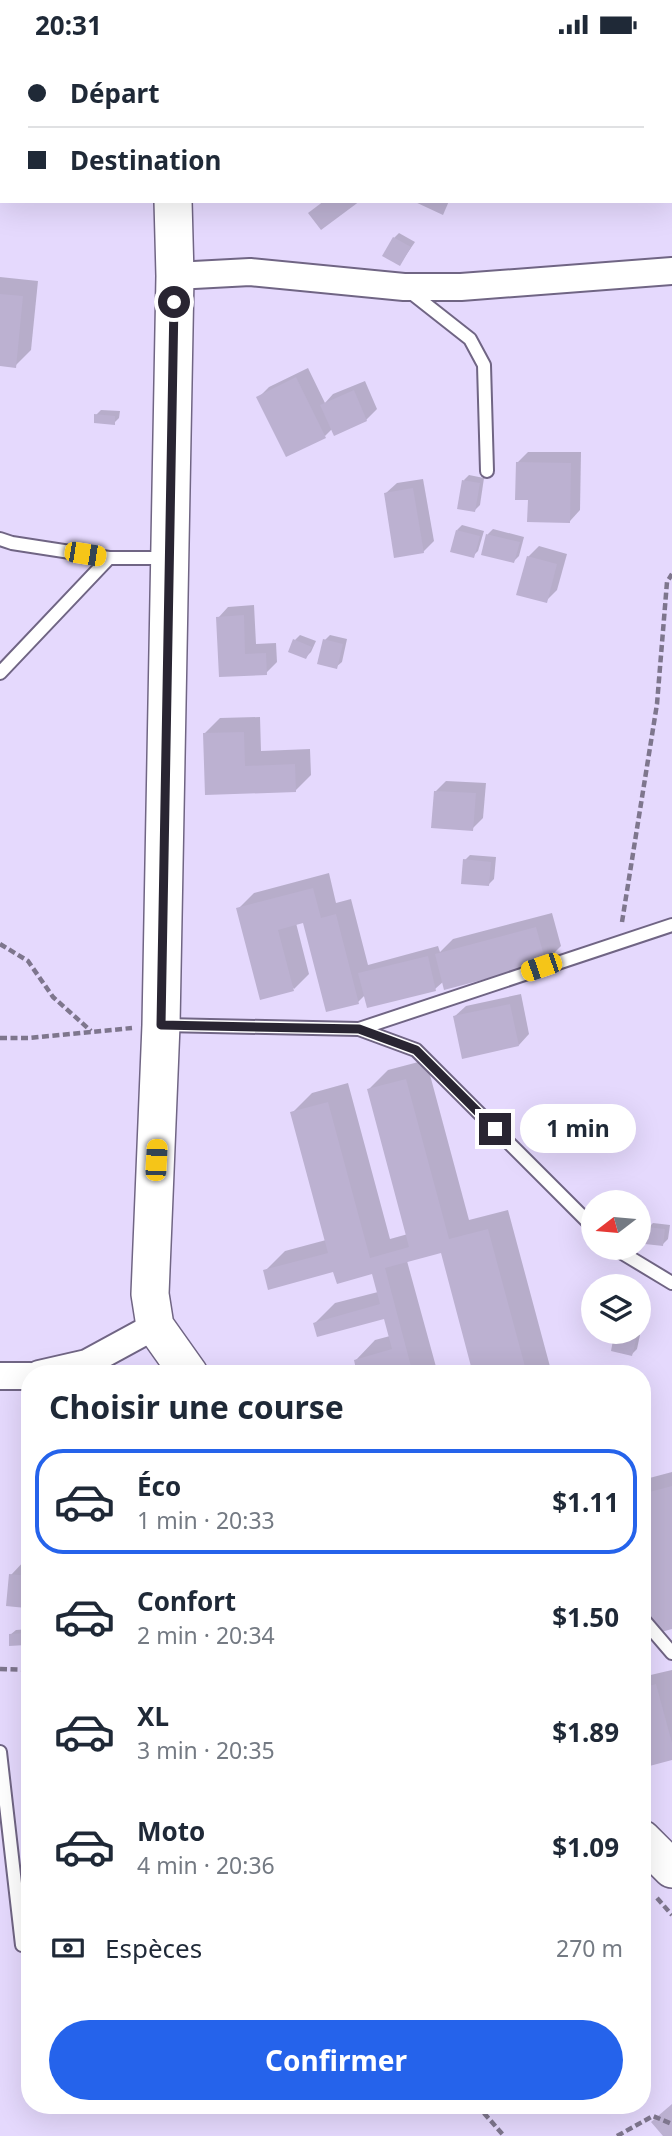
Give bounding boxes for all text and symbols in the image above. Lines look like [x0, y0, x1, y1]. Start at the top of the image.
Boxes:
text: 20:31 [35, 7, 102, 43]
text: Départ [70, 75, 159, 111]
text: Destination [70, 142, 221, 178]
route start [158, 286, 190, 318]
car [63, 540, 108, 568]
car [518, 950, 565, 984]
callout: 1 min [520, 1105, 635, 1153]
text: 1 min [546, 1112, 610, 1144]
route end [479, 1113, 511, 1145]
car [145, 1138, 168, 1182]
north arrow [581, 1190, 651, 1260]
map controls [581, 1190, 651, 1344]
button: layers [581, 1274, 651, 1344]
text: Choisir une course [49, 1385, 344, 1428]
text: Éco [137, 1468, 181, 1504]
icon: car [53, 1470, 116, 1533]
text: $1.11 [552, 1484, 619, 1520]
text: 1 min · 20:33 [137, 1504, 275, 1536]
text: Confort [137, 1583, 236, 1619]
icon: car [53, 1585, 116, 1648]
text: $1.50 [552, 1599, 619, 1635]
text: 2 min · 20:34 [137, 1619, 275, 1651]
text: XL [137, 1698, 169, 1734]
icon: car [53, 1700, 116, 1763]
text: $1.89 [552, 1714, 619, 1750]
text: 3 min · 20:35 [137, 1734, 275, 1766]
text: Moto [137, 1813, 205, 1849]
icon: car [53, 1815, 116, 1878]
text: $1.09 [552, 1829, 619, 1865]
text: 4 min · 20:36 [137, 1849, 275, 1881]
icon: cash [49, 1929, 87, 1967]
text: Espèces [105, 1930, 202, 1966]
text: 270 m [556, 1932, 623, 1964]
button: Confirmer [49, 2020, 623, 2100]

